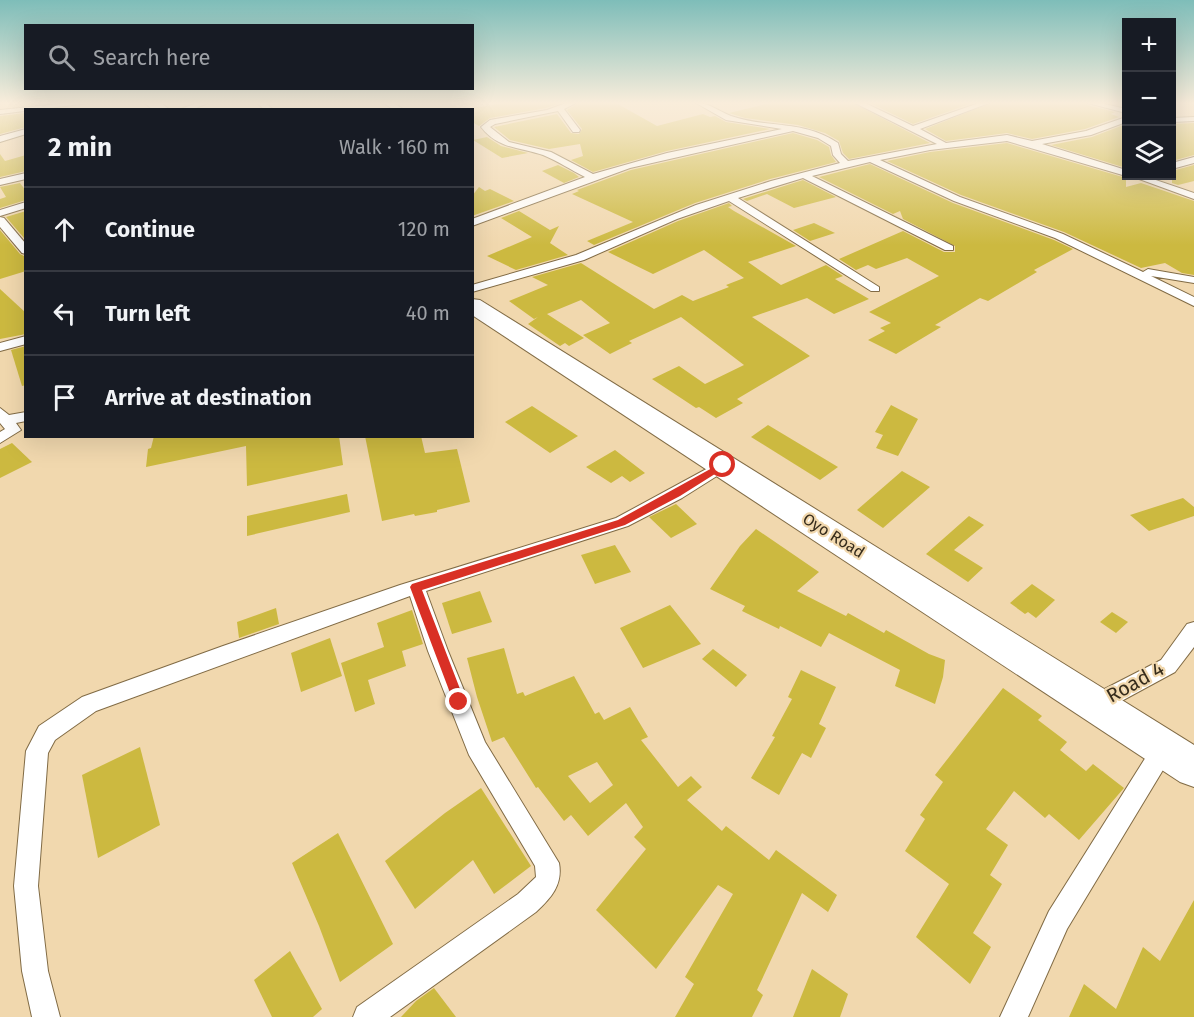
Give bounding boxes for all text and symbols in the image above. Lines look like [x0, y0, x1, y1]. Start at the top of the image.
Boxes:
map controls [1122, 18, 1176, 180]
button: + [1122, 18, 1176, 72]
search box [24, 24, 474, 90]
icon: search [45, 41, 78, 74]
text: Search here [93, 44, 211, 71]
button: − [1122, 72, 1176, 126]
button: layers [1122, 126, 1176, 180]
text: 2 min [48, 132, 112, 163]
text: Walk · 160 m [339, 135, 450, 159]
icon: ahead [48, 213, 81, 246]
text: Continue [105, 216, 195, 243]
text: 120 m [398, 217, 450, 241]
icon: left [48, 297, 81, 330]
text: Turn left [105, 300, 190, 327]
text: 40 m [406, 301, 450, 325]
icon: arrive [48, 381, 81, 414]
text: Arrive at destination [105, 384, 312, 411]
route start [709, 451, 735, 477]
street label: Oyo Road [799, 509, 868, 562]
street label: Road 4 [1102, 656, 1168, 708]
route end [445, 688, 471, 714]

